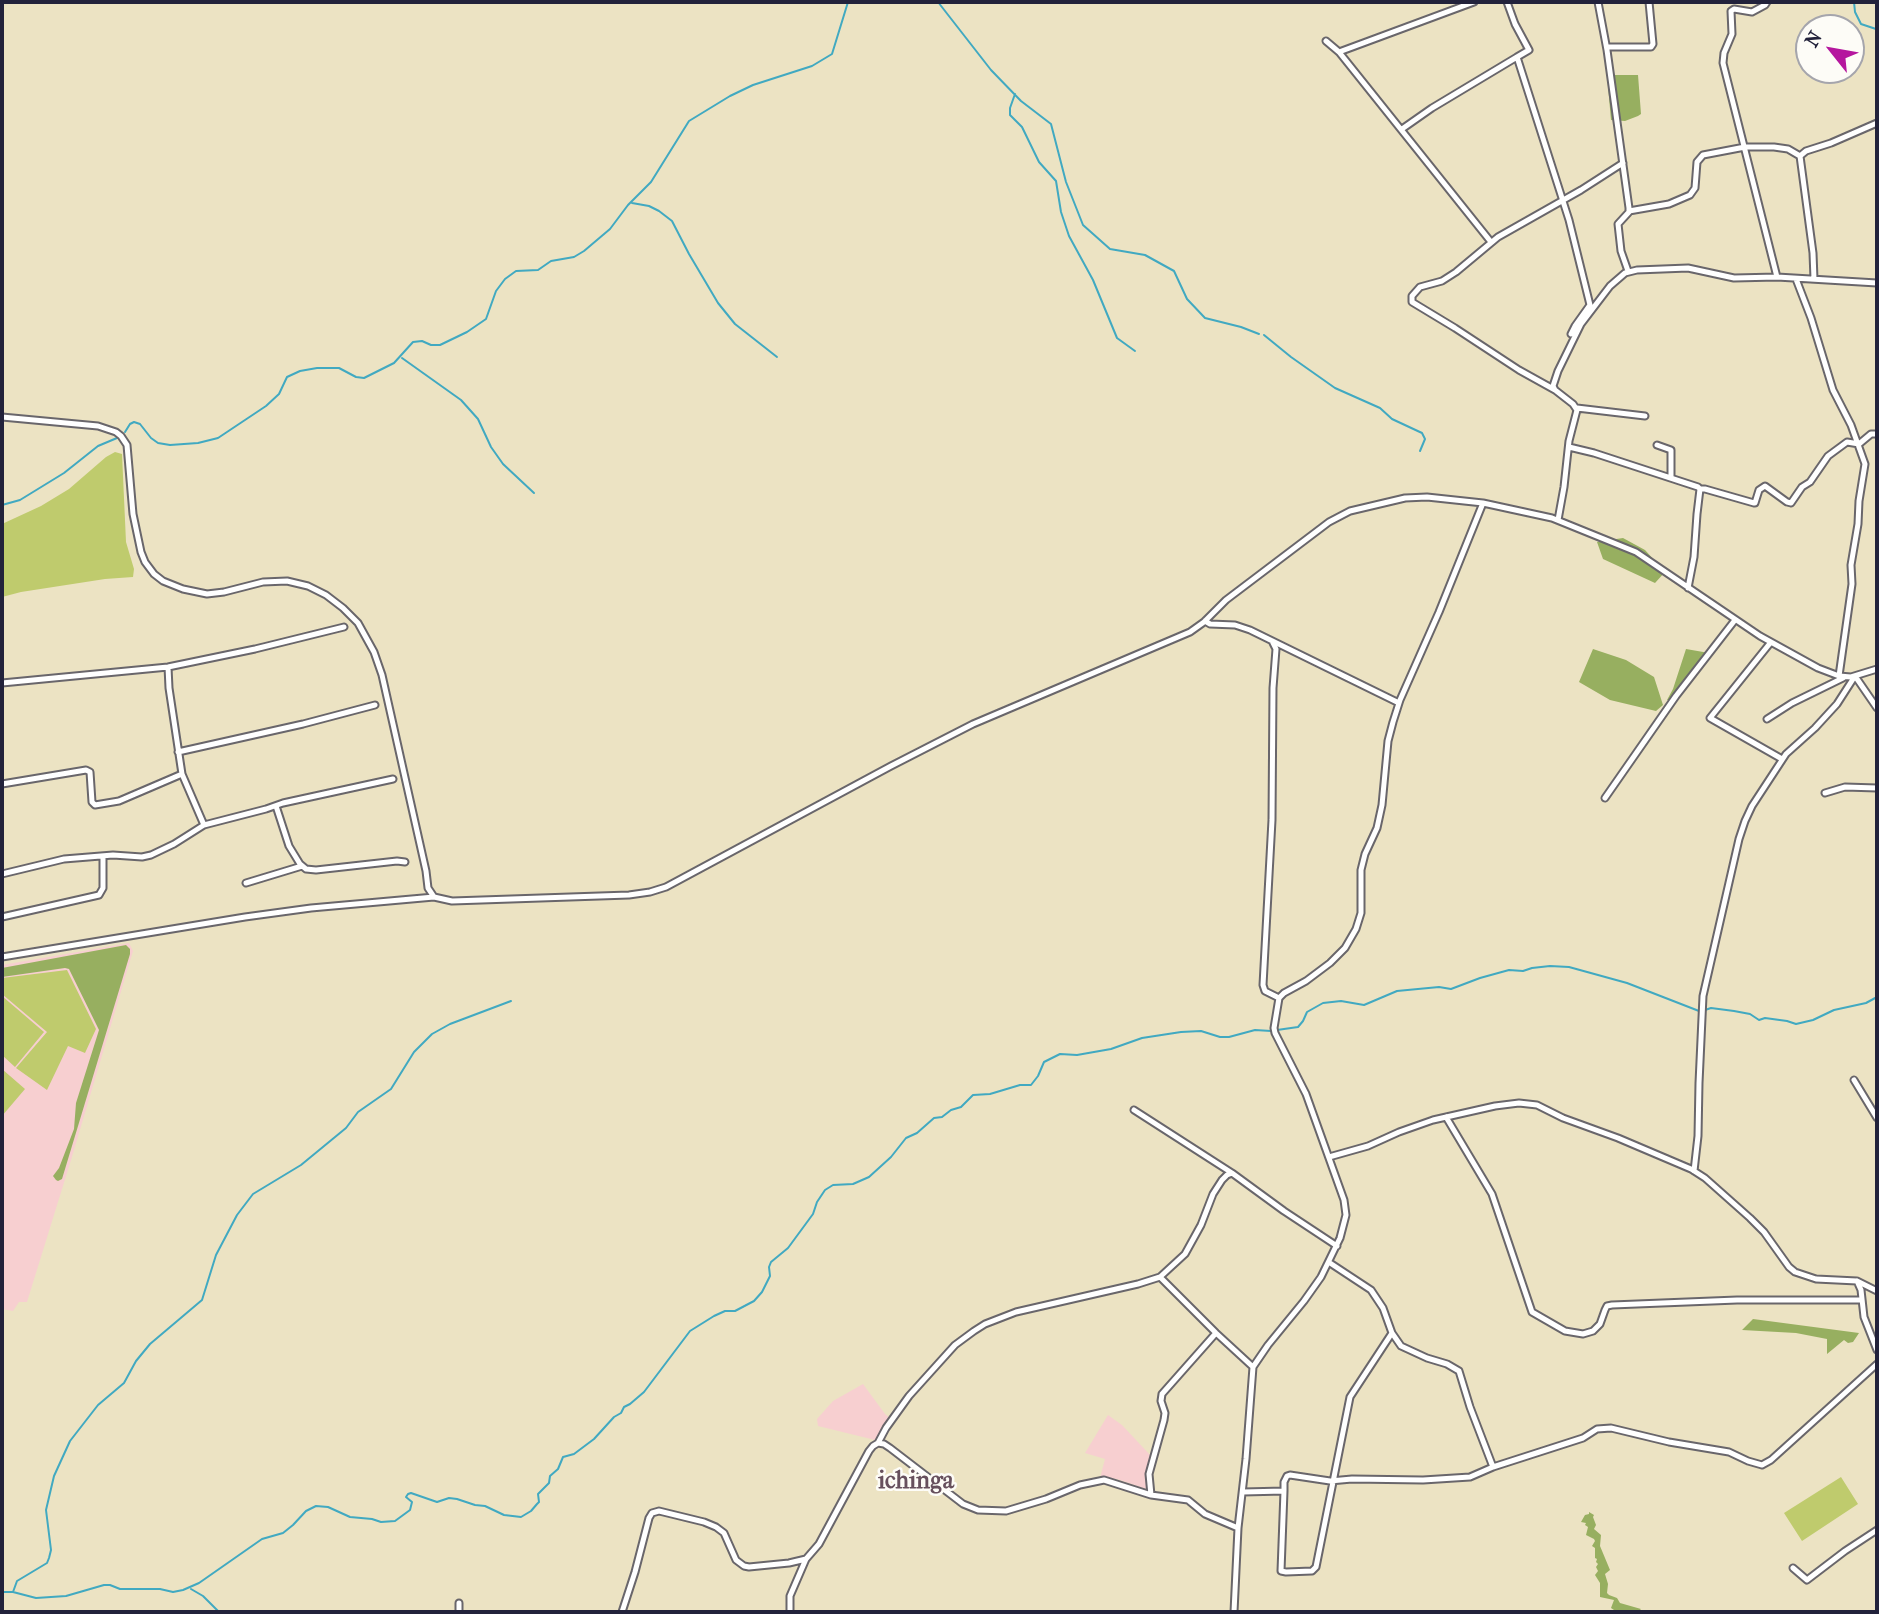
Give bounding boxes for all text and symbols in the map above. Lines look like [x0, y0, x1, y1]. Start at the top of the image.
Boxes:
north arrow [1795, 14, 1865, 84]
text: N [1801, 27, 1827, 51]
district label: ichinga [878, 1468, 954, 1496]

